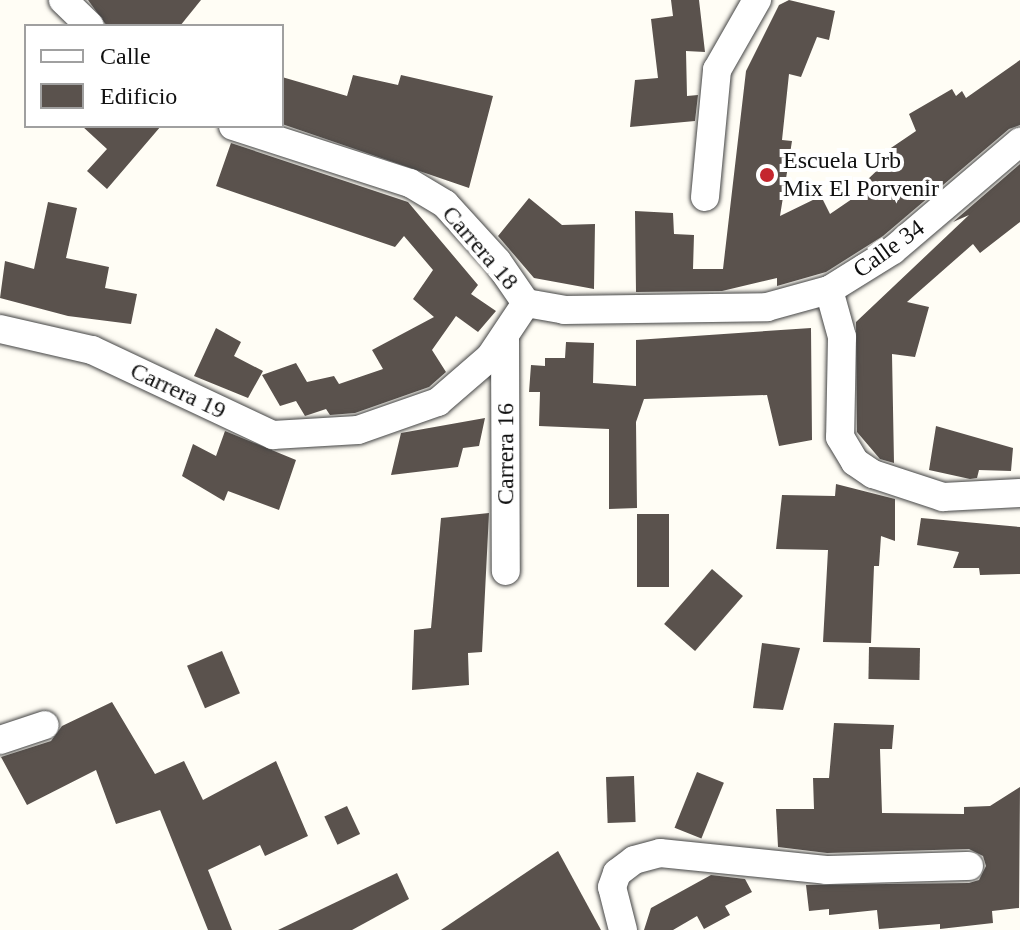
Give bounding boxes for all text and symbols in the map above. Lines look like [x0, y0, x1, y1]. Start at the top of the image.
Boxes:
legend [24, 24, 284, 128]
text: Calle [100, 43, 151, 69]
text: Edificio [100, 83, 177, 109]
place label: Escuela Urb Mix El Porvenir [783, 147, 939, 203]
marker: Escuela Urb Mix El Porvenir [758, 166, 776, 184]
street label: Carrera 18 [436, 200, 524, 296]
street label: Calle 34 [848, 214, 930, 284]
street label: Carrera 19 [126, 356, 230, 426]
street label: Carrera 16 [492, 403, 520, 505]

